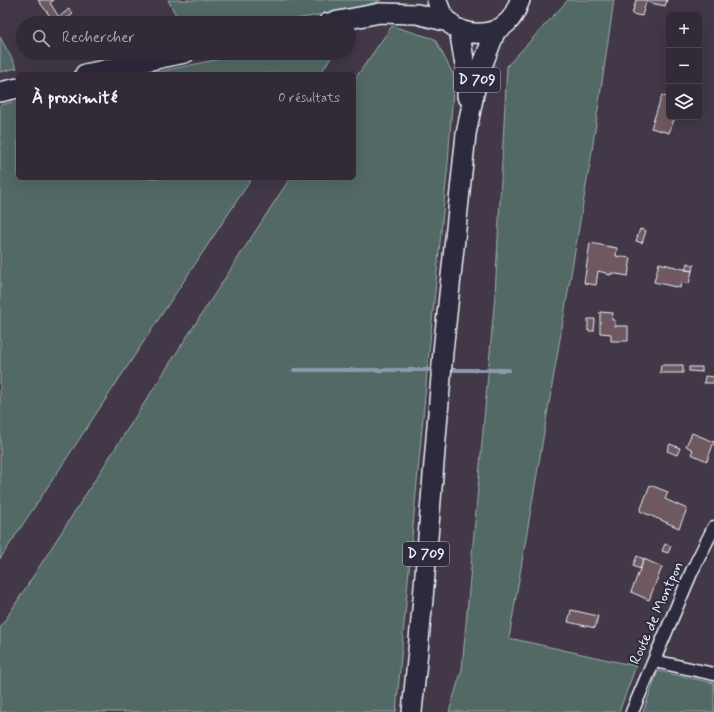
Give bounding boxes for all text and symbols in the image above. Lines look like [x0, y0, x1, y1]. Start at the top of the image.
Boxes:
map controls [666, 12, 702, 120]
button: + [666, 12, 702, 48]
search box [16, 16, 356, 60]
icon: search [30, 27, 52, 49]
text: Rechercher [62, 28, 135, 48]
button: − [666, 48, 702, 84]
road number: D 709 [454, 68, 500, 92]
button: layers [666, 84, 702, 120]
text: À proximité [32, 87, 117, 109]
text: 0 résultats [278, 90, 340, 107]
road number: D 709 [403, 542, 449, 566]
street label: Route de Montpon [625, 558, 689, 668]

